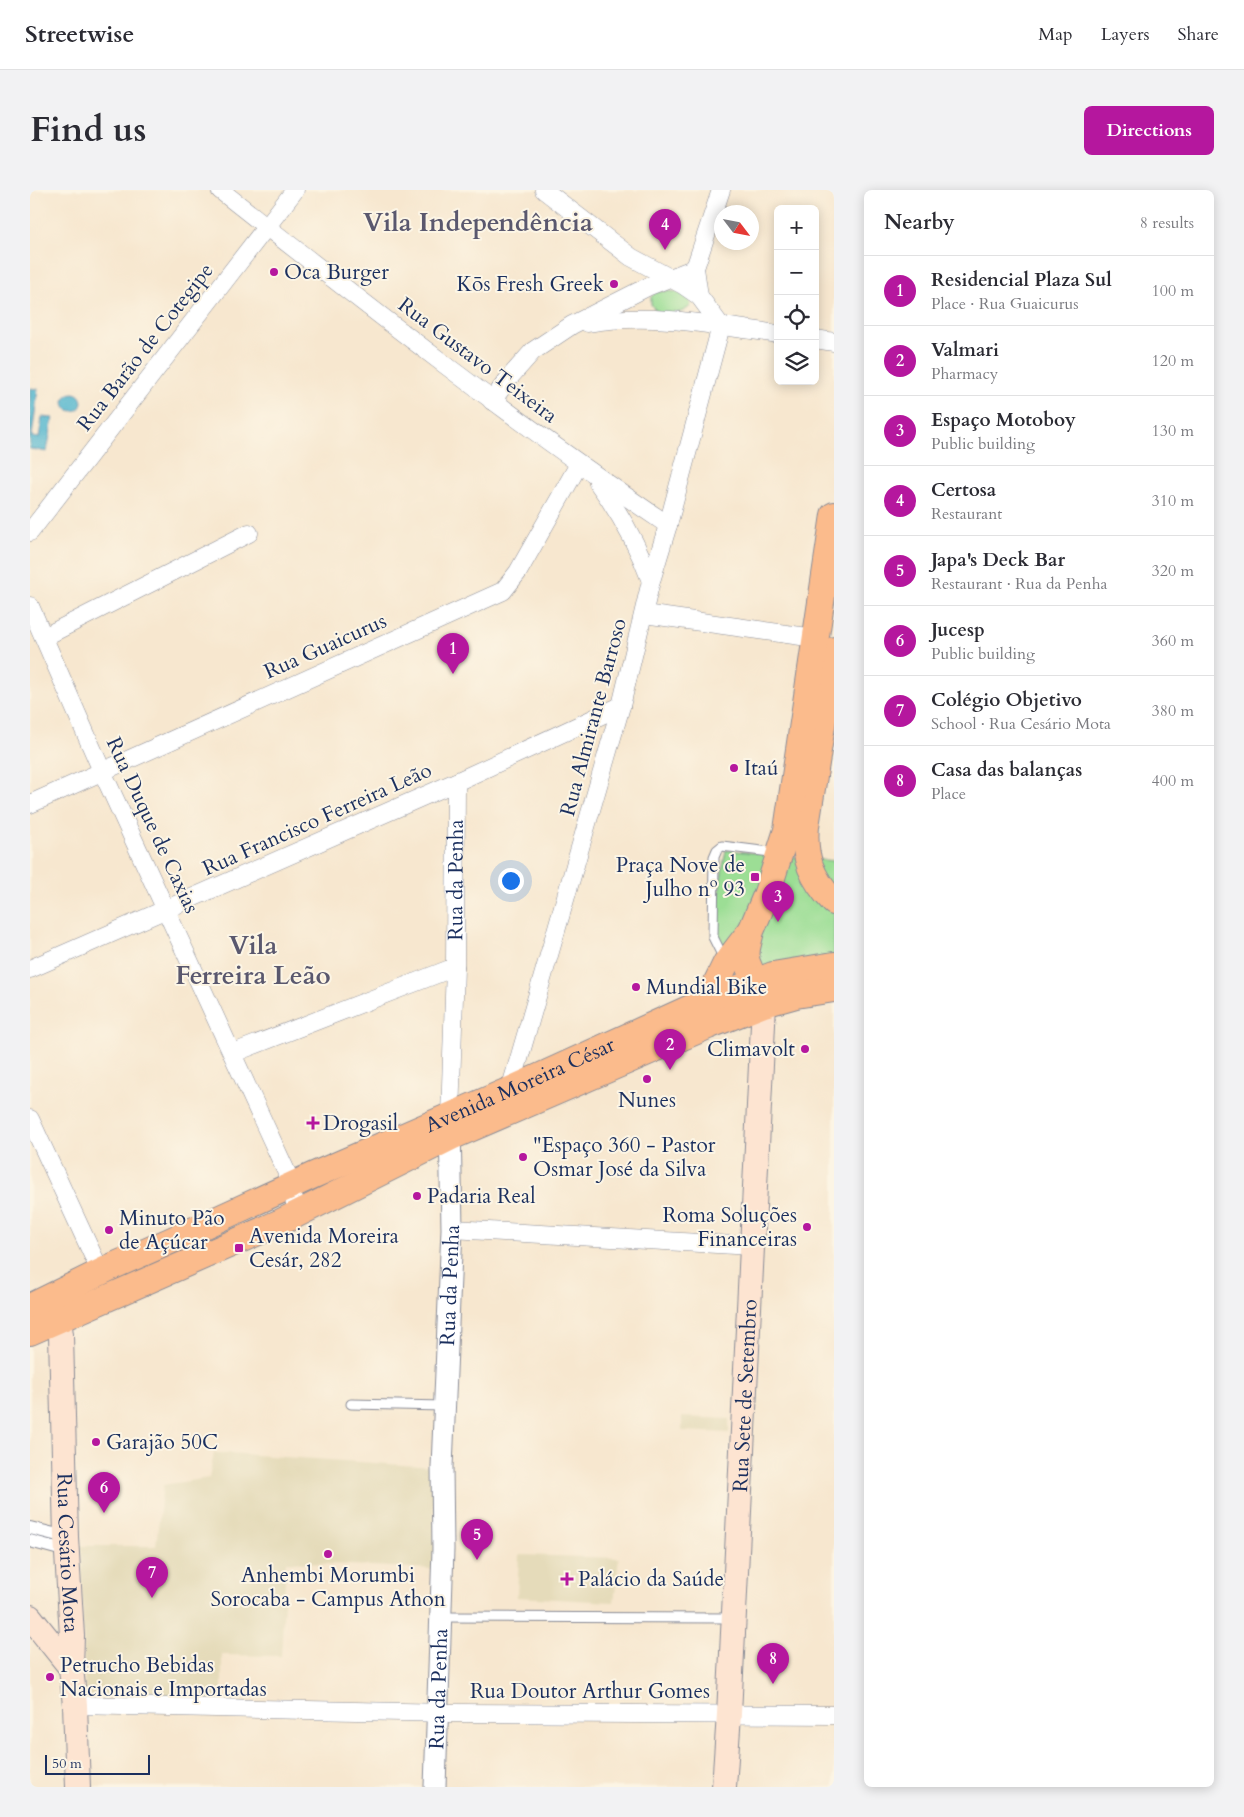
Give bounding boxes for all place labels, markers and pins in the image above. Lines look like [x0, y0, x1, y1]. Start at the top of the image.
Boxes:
pin: 4 [649, 209, 681, 250]
place label: Oca Burger [284, 258, 389, 287]
marker: Oca Burger [268, 266, 280, 278]
place label: Kōs Fresh Greek [456, 270, 605, 299]
marker: Kōs Fresh Greek [608, 278, 620, 290]
pin: 1 [437, 633, 469, 674]
place label: Itaú [744, 754, 778, 783]
marker: Itaú [728, 762, 740, 774]
place label: Praça Nove de Julho nº 93 [616, 851, 745, 904]
marker: Praça Nove de Julho nº 93 [749, 871, 761, 883]
pin: 3 [762, 881, 794, 922]
place label: Mundial Bike [646, 973, 767, 1002]
marker: Mundial Bike [630, 981, 642, 993]
pin: 2 [654, 1029, 686, 1070]
place label: Climavolt [707, 1035, 795, 1064]
marker: Climavolt [799, 1043, 811, 1055]
marker: Nunes [641, 1073, 653, 1085]
place label: Nunes [618, 1086, 676, 1115]
place label: Drogasil [323, 1109, 398, 1138]
marker: Drogasil [307, 1117, 319, 1129]
place label: "Espaço 360 - Pastor Osmar José da Silva [533, 1131, 716, 1184]
marker: "Espaço 360 - Pastor Osmar José da Silva [517, 1151, 529, 1163]
place label: Padaria Real [427, 1182, 536, 1211]
marker: Padaria Real [411, 1190, 423, 1202]
place label: Roma Soluções Financeiras [662, 1201, 797, 1254]
place label: Minuto Pão de Açúcar [119, 1204, 225, 1257]
marker: Roma Soluções Financeiras [801, 1221, 813, 1233]
place label: Avenida Moreira Cesár, 282 [249, 1222, 399, 1275]
marker: Minuto Pão de Açúcar [103, 1224, 115, 1236]
marker: Avenida Moreira Cesár, 282 [233, 1242, 245, 1254]
place label: Garajão 50C [106, 1428, 218, 1457]
marker: Garajão 50C [90, 1436, 102, 1448]
pin: 6 [88, 1472, 120, 1513]
pin: 5 [461, 1519, 493, 1560]
marker: Anhembi Morumbi Sorocaba - Campus Athon [322, 1548, 334, 1560]
pin: 7 [136, 1557, 168, 1598]
place label: Anhembi Morumbi Sorocaba - Campus Athon [210, 1561, 446, 1614]
place label: Palácio da Saúde [578, 1565, 724, 1594]
marker: Palácio da Saúde [560, 1572, 574, 1586]
pin: 8 [757, 1643, 789, 1684]
place label: Petrucho Bebidas Nacionais e Importadas [60, 1651, 267, 1704]
marker: Petrucho Bebidas Nacionais e Importadas [44, 1671, 56, 1683]

